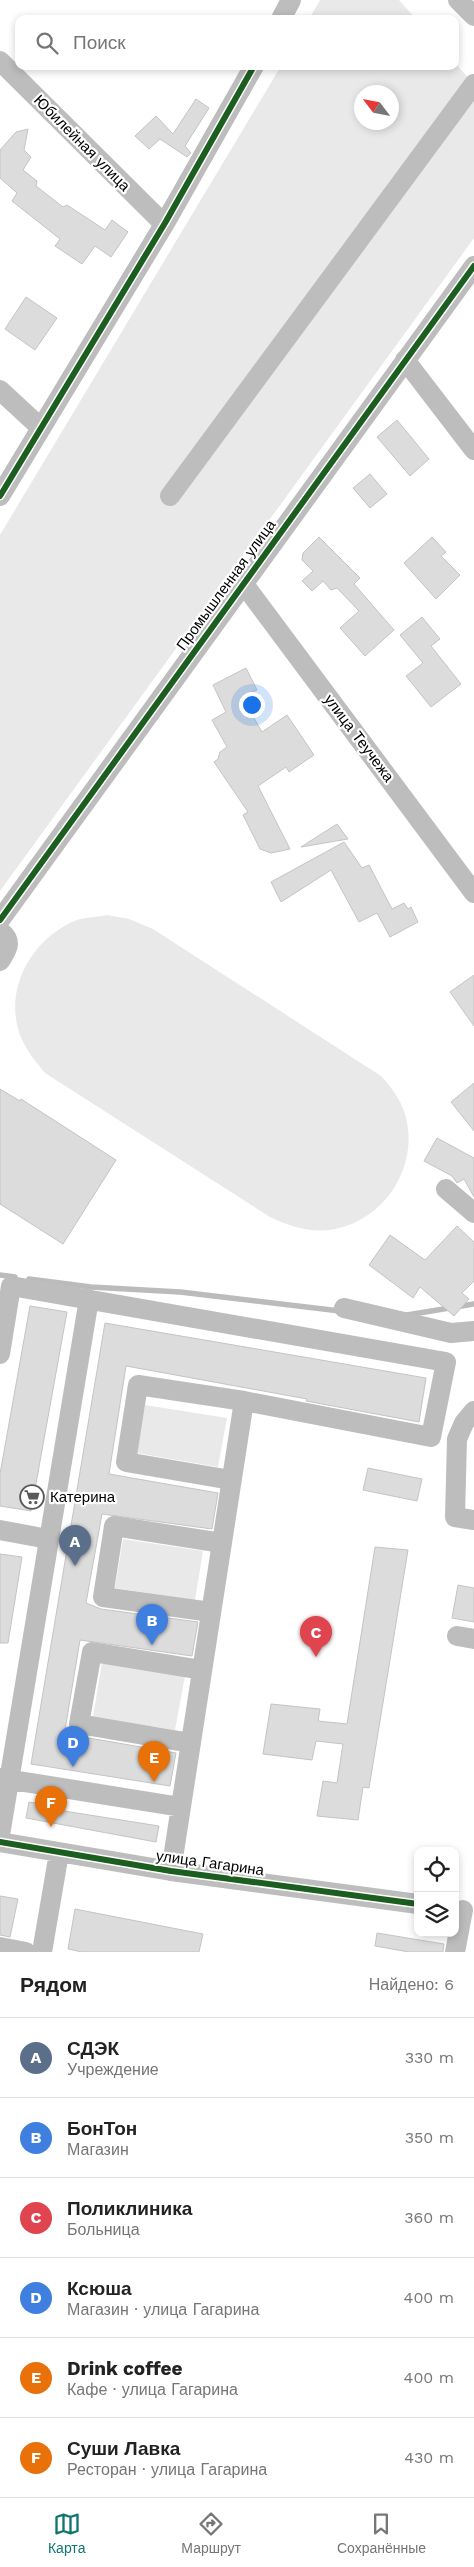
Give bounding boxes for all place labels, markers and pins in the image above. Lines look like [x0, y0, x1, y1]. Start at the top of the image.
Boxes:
supermarket icon: Катерина [19, 1484, 45, 1510]
place label: Катерина [50, 1488, 116, 1506]
pin: A [59, 1525, 91, 1566]
pin: B [136, 1604, 168, 1645]
pin: C [300, 1616, 332, 1657]
pin: D [57, 1726, 89, 1767]
pin: E [138, 1741, 170, 1782]
pin: F [35, 1786, 67, 1827]

